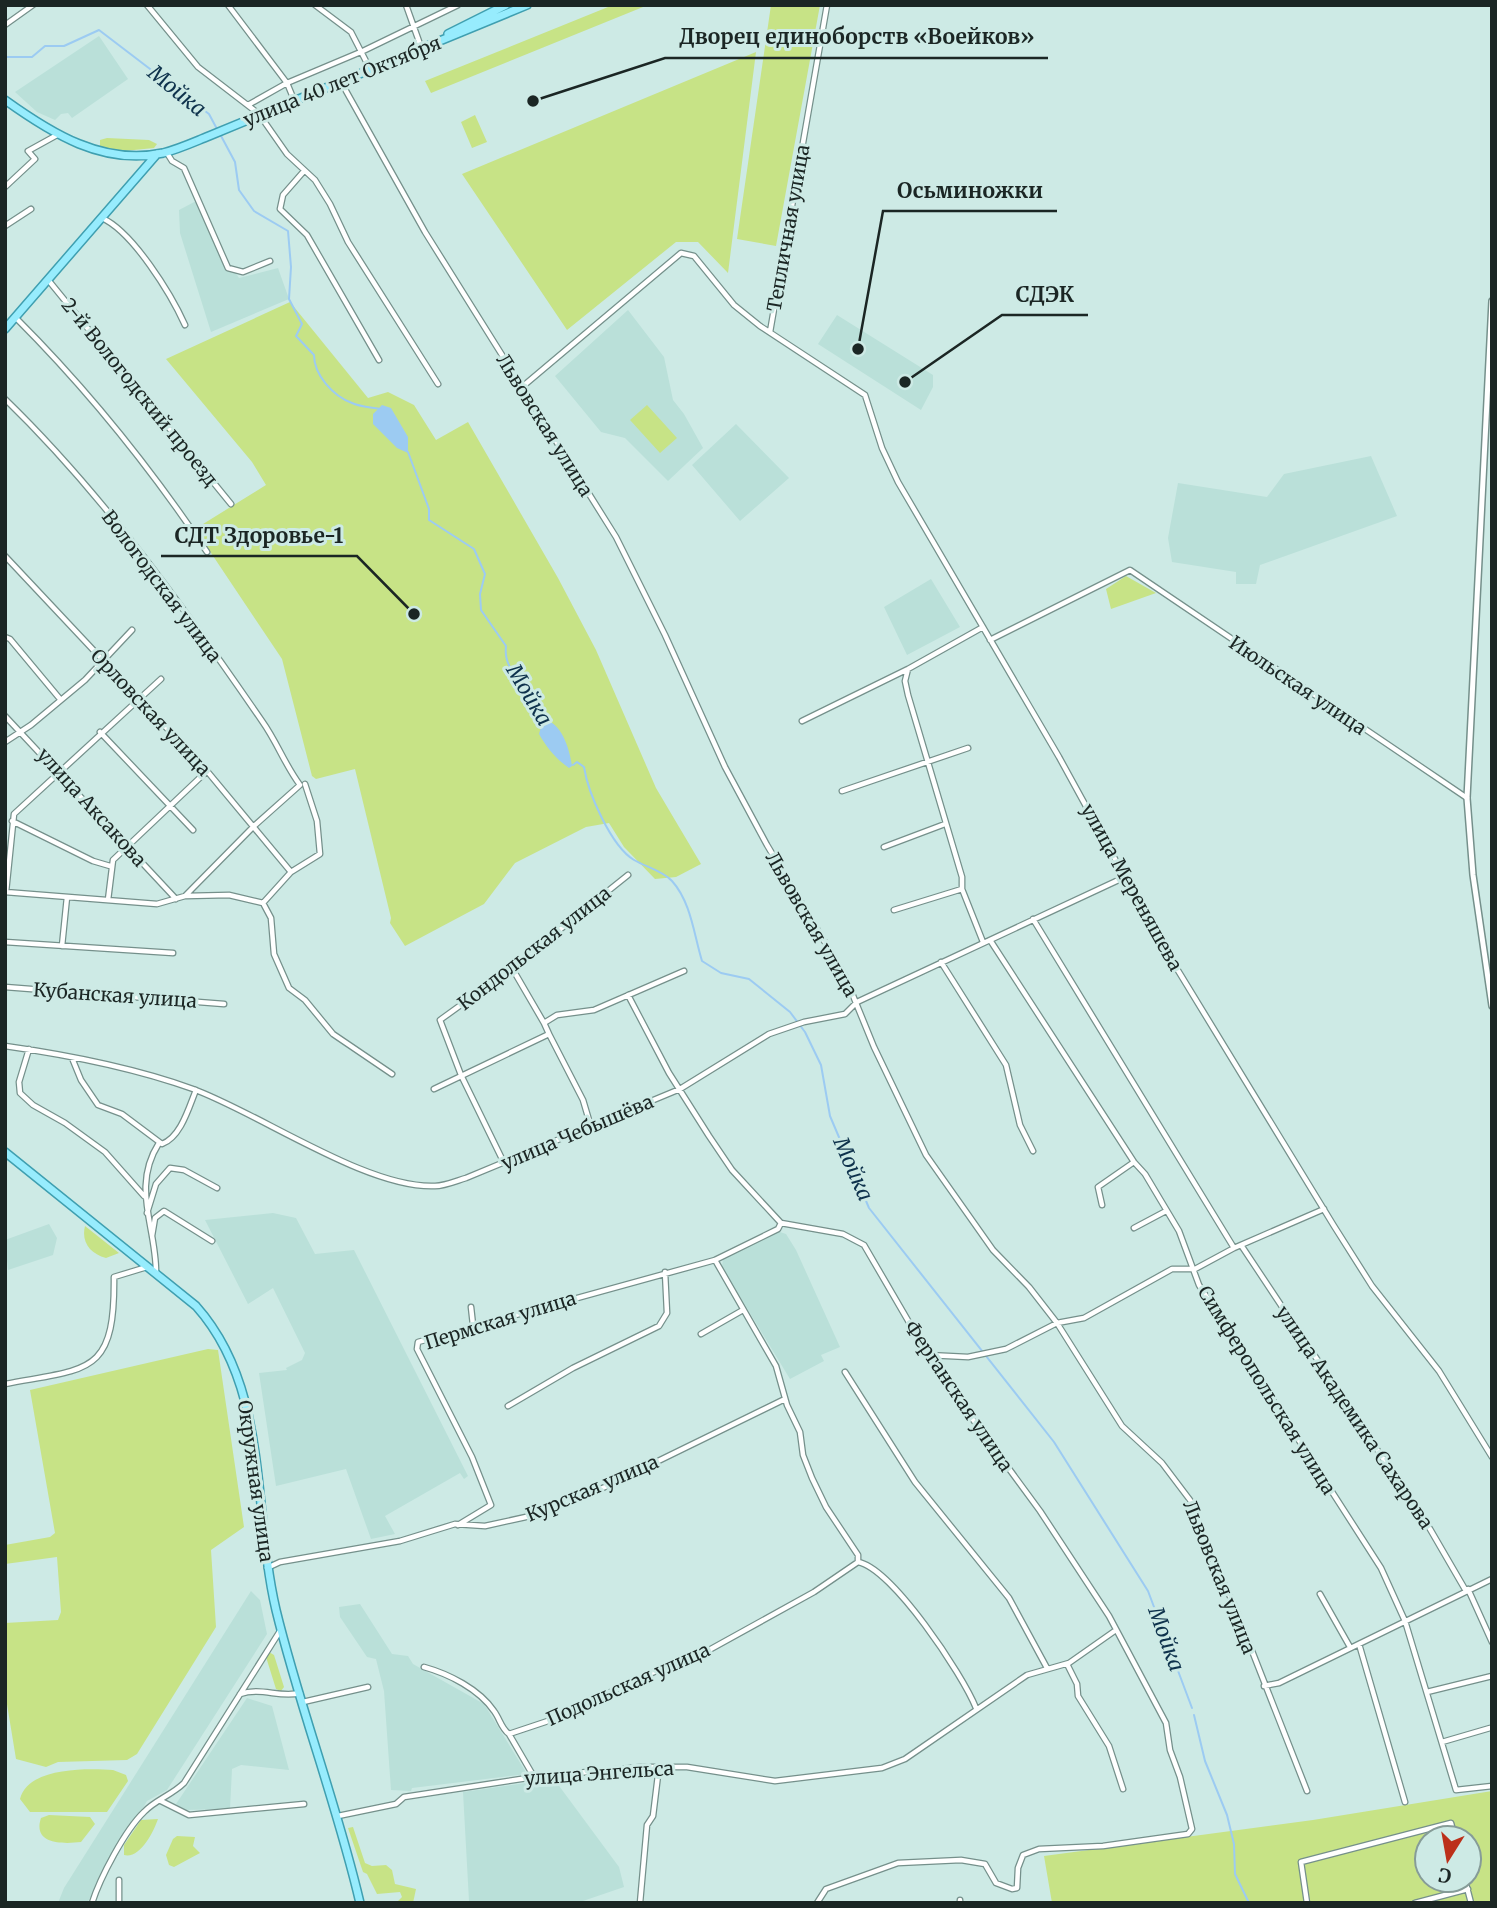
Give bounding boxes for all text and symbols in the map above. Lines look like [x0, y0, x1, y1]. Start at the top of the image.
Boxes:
callout: Дворец единоборств «Воейков» [665, 16, 1048, 58]
text: Дворец единоборств «Воейков» [679, 23, 1035, 50]
street label: улица 40 лет Октября [240, 30, 444, 132]
water label: Мойка [142, 58, 212, 122]
street label: Тепличная улица [761, 143, 815, 313]
callout: Осьминожки [883, 169, 1057, 211]
text: Осьминожки [897, 177, 1043, 204]
callout: СДЭК [1002, 273, 1088, 315]
text: СДЭК [1016, 281, 1075, 308]
street label: 2-й Вологодский проезд [57, 293, 223, 491]
street label: Львовская улица [491, 349, 599, 501]
street label: Вологодская улица [97, 505, 227, 667]
callout: СДТ Здоровье-1 [161, 514, 357, 556]
text: СДТ Здоровье-1 [175, 522, 344, 549]
street label: Июльская улица [1225, 630, 1371, 740]
street label: Орловская улица [86, 643, 216, 781]
water label: Мойка [500, 658, 558, 730]
street label: улица Аксакова [32, 743, 152, 871]
street label: улица Мереняшева [1076, 799, 1188, 975]
street label: Львовская улица [761, 847, 863, 1001]
street label: Кондольская улица [453, 881, 615, 1015]
street label: Кубанская улица [32, 977, 198, 1013]
street label: улица Чебышёва [497, 1089, 657, 1175]
water label: Мойка [827, 1132, 879, 1205]
street label: Симферопольская улица [1193, 1281, 1341, 1499]
street label: Пермская улица [421, 1286, 579, 1354]
street label: улица Академика Сахарова [1271, 1301, 1439, 1533]
street label: Ферганская улица [900, 1316, 1018, 1476]
street label: Окружная улица [233, 1399, 279, 1563]
street label: Курская улица [522, 1449, 662, 1527]
street label: Львовская улица [1178, 1497, 1262, 1657]
water label: Мойка [1142, 1602, 1191, 1675]
street label: Подольская улица [543, 1637, 713, 1731]
street label: улица Энгельса [523, 1756, 675, 1790]
north arrow [1413, 1824, 1483, 1894]
text: С [1436, 1863, 1453, 1889]

